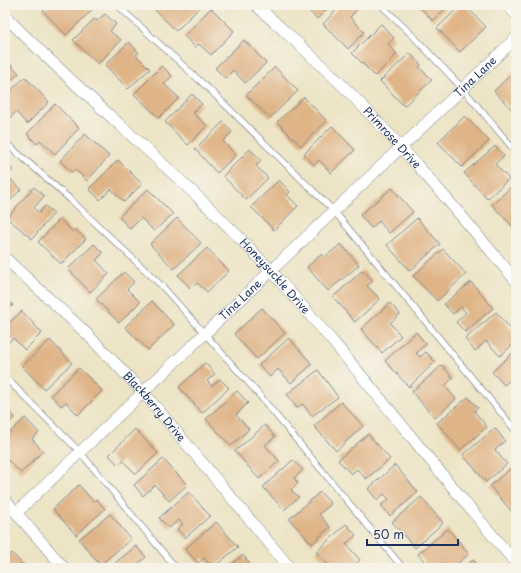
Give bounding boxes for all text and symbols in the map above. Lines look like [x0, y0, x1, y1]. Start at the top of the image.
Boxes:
street label: Tina Lane [450, 52, 500, 101]
street label: Primrose Drive [359, 102, 425, 172]
street label: Honeysuckle Drive [236, 234, 314, 317]
street label: Tina Lane [215, 275, 265, 324]
street label: Blackberry Drive [119, 367, 190, 445]
scale bar [367, 521, 458, 547]
text: 50 m [373, 525, 404, 543]

